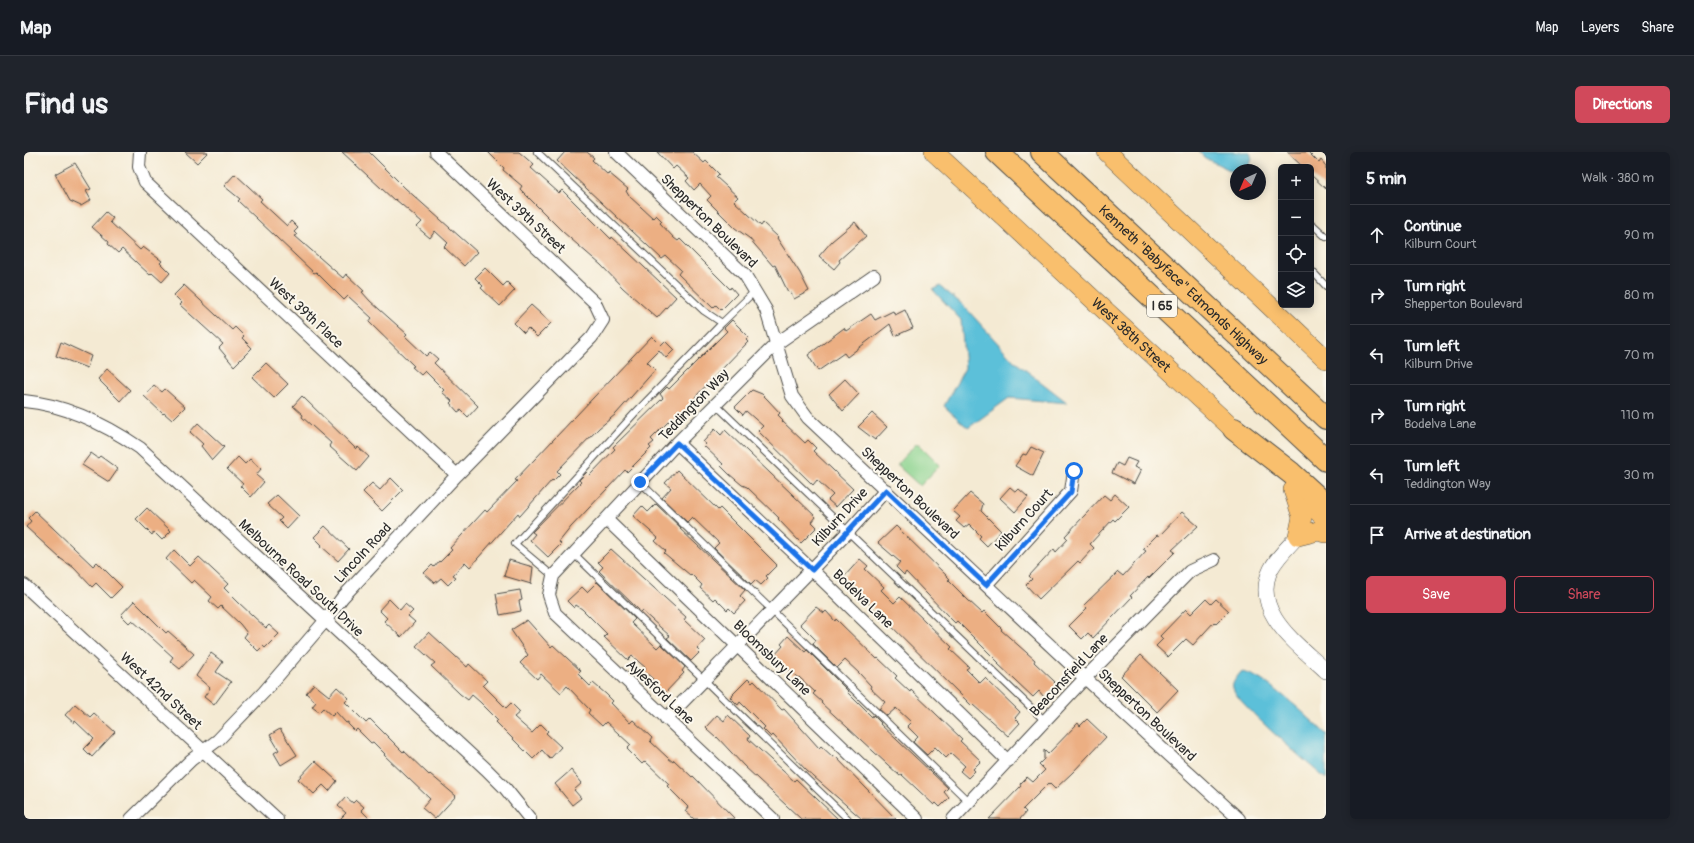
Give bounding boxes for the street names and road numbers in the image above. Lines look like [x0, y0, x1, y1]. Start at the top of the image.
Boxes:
street label: Shepperton Boulevard [657, 170, 761, 272]
street label: West 39th Street [483, 175, 569, 257]
street label: Kenneth "Babyface" Edmonds Highway [1095, 201, 1272, 368]
street label: West 39th Place [265, 274, 347, 352]
street label: West 38th Street [1088, 294, 1175, 376]
road number: I 65 [1147, 295, 1177, 317]
street label: Teddington Way [655, 366, 733, 444]
street label: Shepperton Boulevard [857, 443, 963, 543]
street label: Kilburn Drive [809, 484, 872, 550]
street label: Kilburn Court [992, 485, 1057, 555]
street label: Melbourne Road South Drive [235, 516, 367, 640]
street label: Lincoln Road [331, 519, 395, 587]
street label: Bodelva Lane [829, 566, 897, 632]
street label: Bloomsbury Lane [730, 617, 814, 699]
street label: Beaconsfield Lane [1026, 630, 1112, 720]
street label: West 42nd Street [117, 649, 206, 733]
street label: Aylesford Lane [622, 656, 698, 728]
street label: Shepperton Boulevard [1094, 665, 1200, 765]

